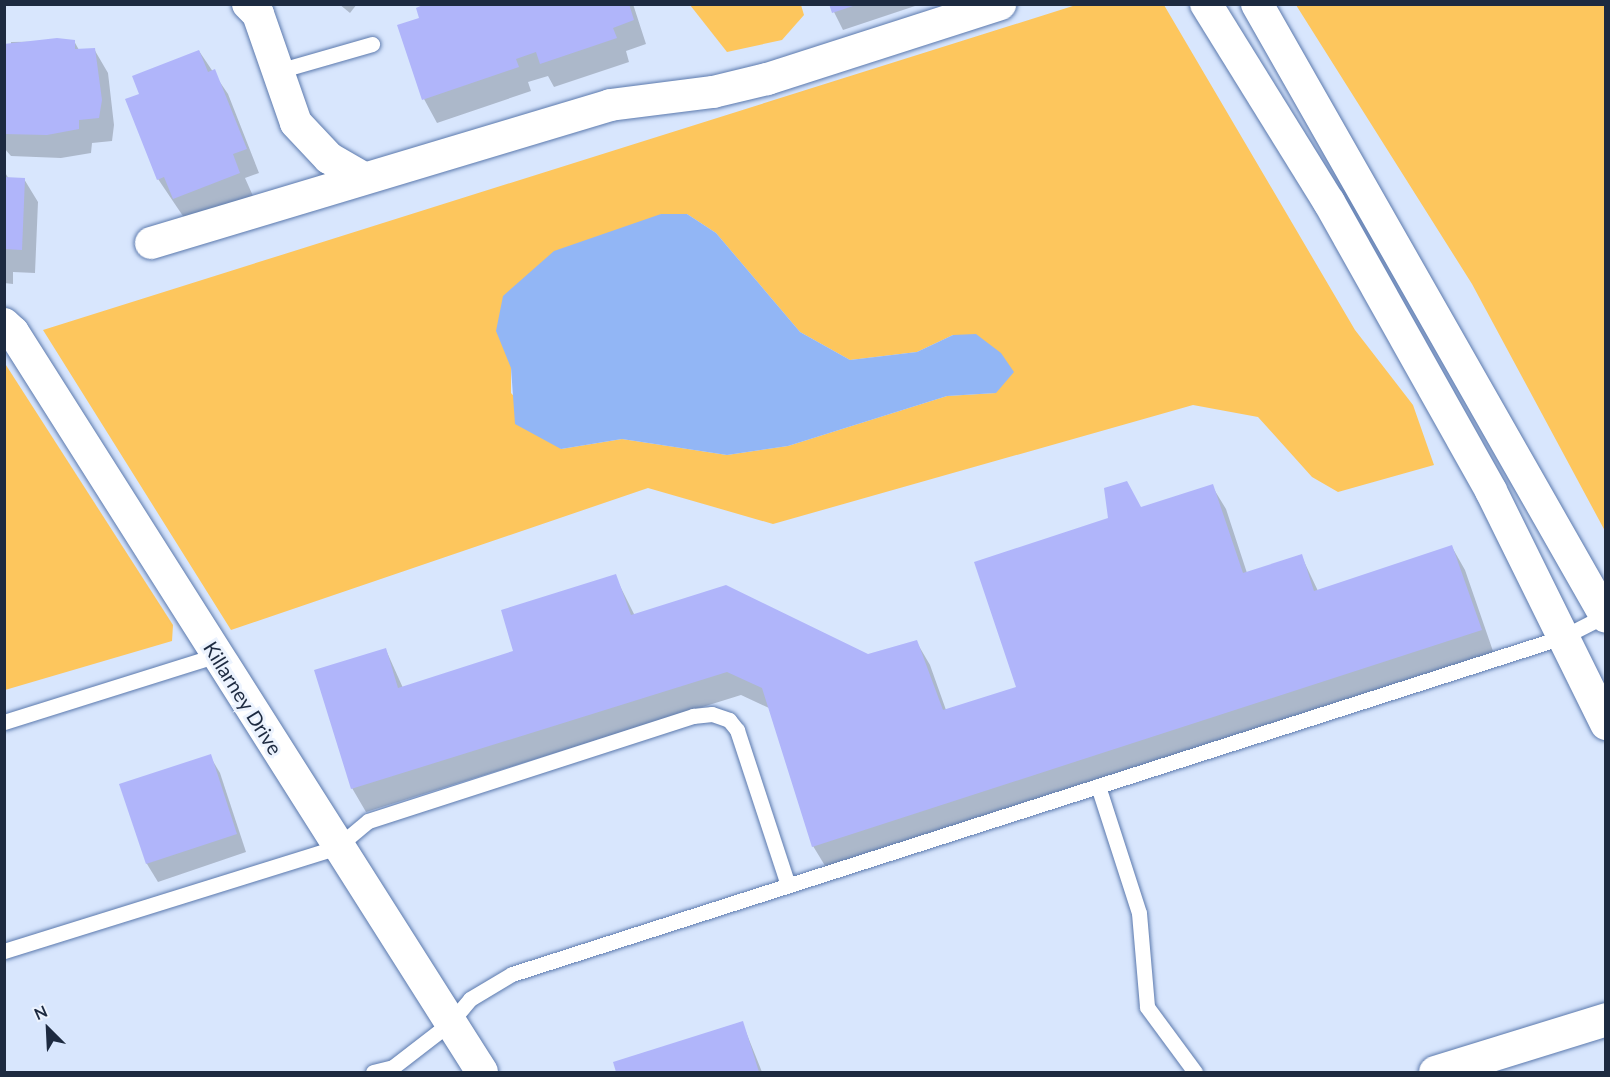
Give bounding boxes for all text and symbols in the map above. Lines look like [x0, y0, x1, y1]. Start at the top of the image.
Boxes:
street label: Killarney Drive [199, 637, 287, 759]
north arrow [18, 999, 78, 1059]
text: N [31, 1001, 50, 1023]

